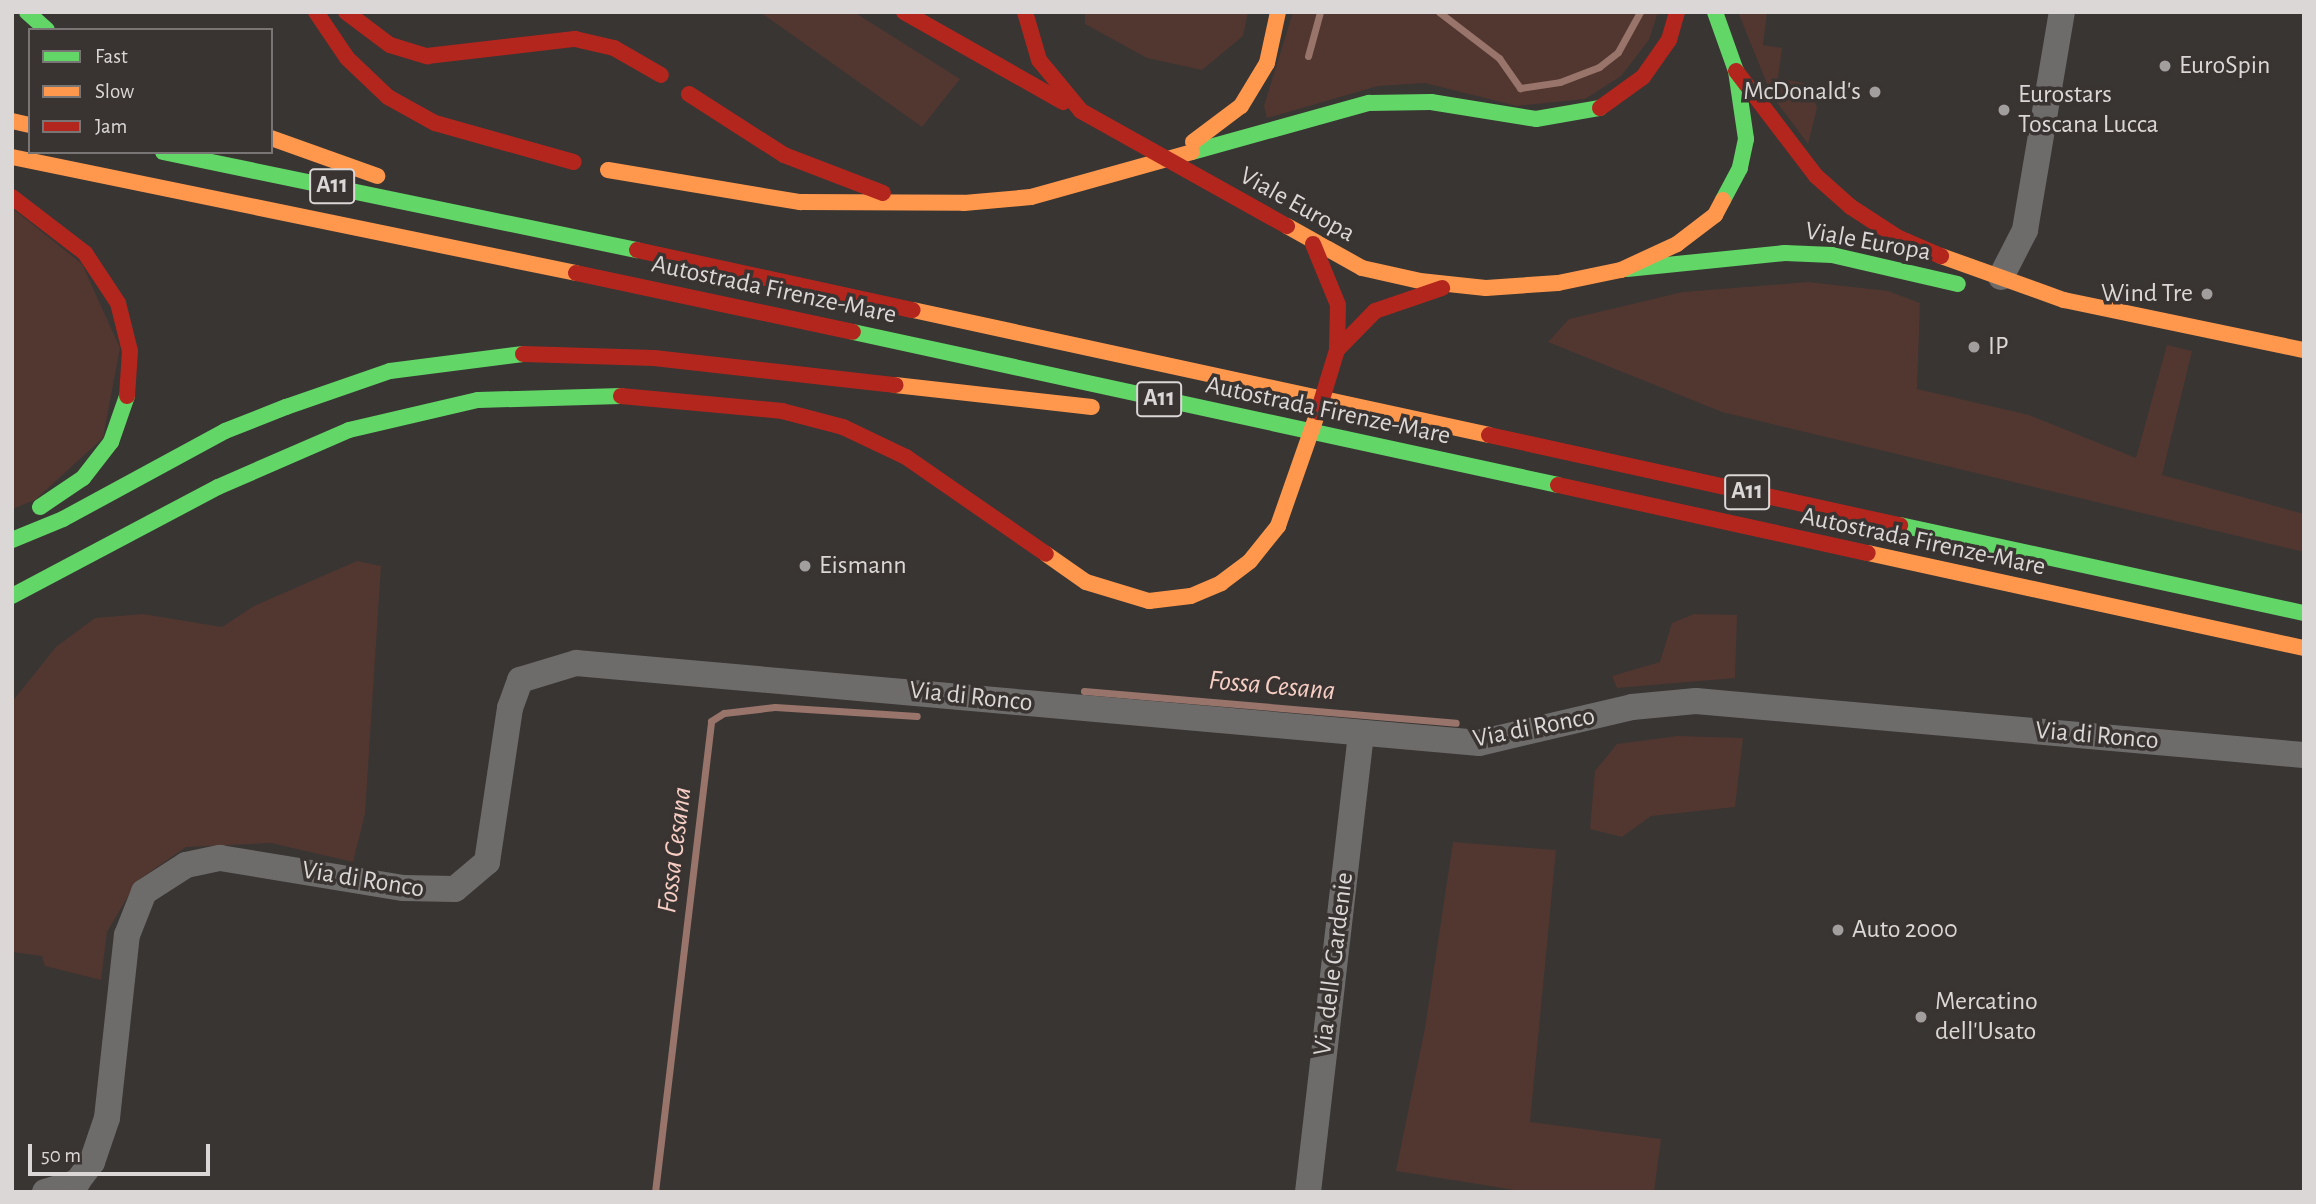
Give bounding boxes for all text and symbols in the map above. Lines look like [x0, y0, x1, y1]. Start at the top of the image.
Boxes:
legend [28, 28, 273, 154]
text: Fast [95, 46, 128, 67]
place label: EuroSpin [2179, 50, 2270, 82]
marker: EuroSpin [2157, 58, 2173, 74]
place label: McDonald's [1743, 76, 1861, 108]
place label: Eurostars Toscana Lucca [2018, 79, 2158, 140]
text: Slow [95, 81, 134, 102]
marker: McDonald's [1867, 84, 1883, 100]
marker: Eurostars Toscana Lucca [1996, 102, 2012, 118]
text: Jam [95, 116, 127, 137]
street label: Viale Europa [1234, 161, 1360, 249]
road number: A11 [308, 166, 356, 206]
street label: Viale Europa [1803, 216, 1933, 268]
street label: Autostrada Firenze-Mare [649, 249, 899, 331]
place label: Wind Tre [2101, 278, 2193, 310]
marker: Wind Tre [2199, 286, 2215, 302]
place label: IP [1988, 331, 2008, 363]
marker: IP [1966, 339, 1982, 355]
street label: Autostrada Firenze-Mare [1203, 370, 1453, 452]
road number: A11 [1134, 378, 1184, 420]
road number: A11 [1722, 472, 1772, 512]
street label: Autostrada Firenze-Mare [1798, 501, 2048, 583]
place label: Eismann [819, 550, 907, 582]
marker: Eismann [797, 558, 813, 574]
water label: Fossa Cesana [1207, 664, 1337, 708]
street label: Via di Ronco [908, 675, 1034, 719]
street label: Via di Ronco [1470, 701, 1598, 755]
street label: Via di Ronco [2034, 715, 2160, 757]
water label: Fossa Cesana [651, 785, 699, 915]
street label: Via di Ronco [300, 855, 426, 905]
street label: Via delle Gardenie [1307, 871, 1361, 1057]
place label: Auto 2000 [1852, 914, 1958, 946]
marker: Auto 2000 [1830, 922, 1846, 938]
place label: Mercatino dell'Usato [1935, 986, 2038, 1048]
marker: Mercatino dell'Usato [1913, 1009, 1929, 1025]
scale bar [32, 1130, 214, 1174]
text: 50 m [41, 1145, 81, 1166]

